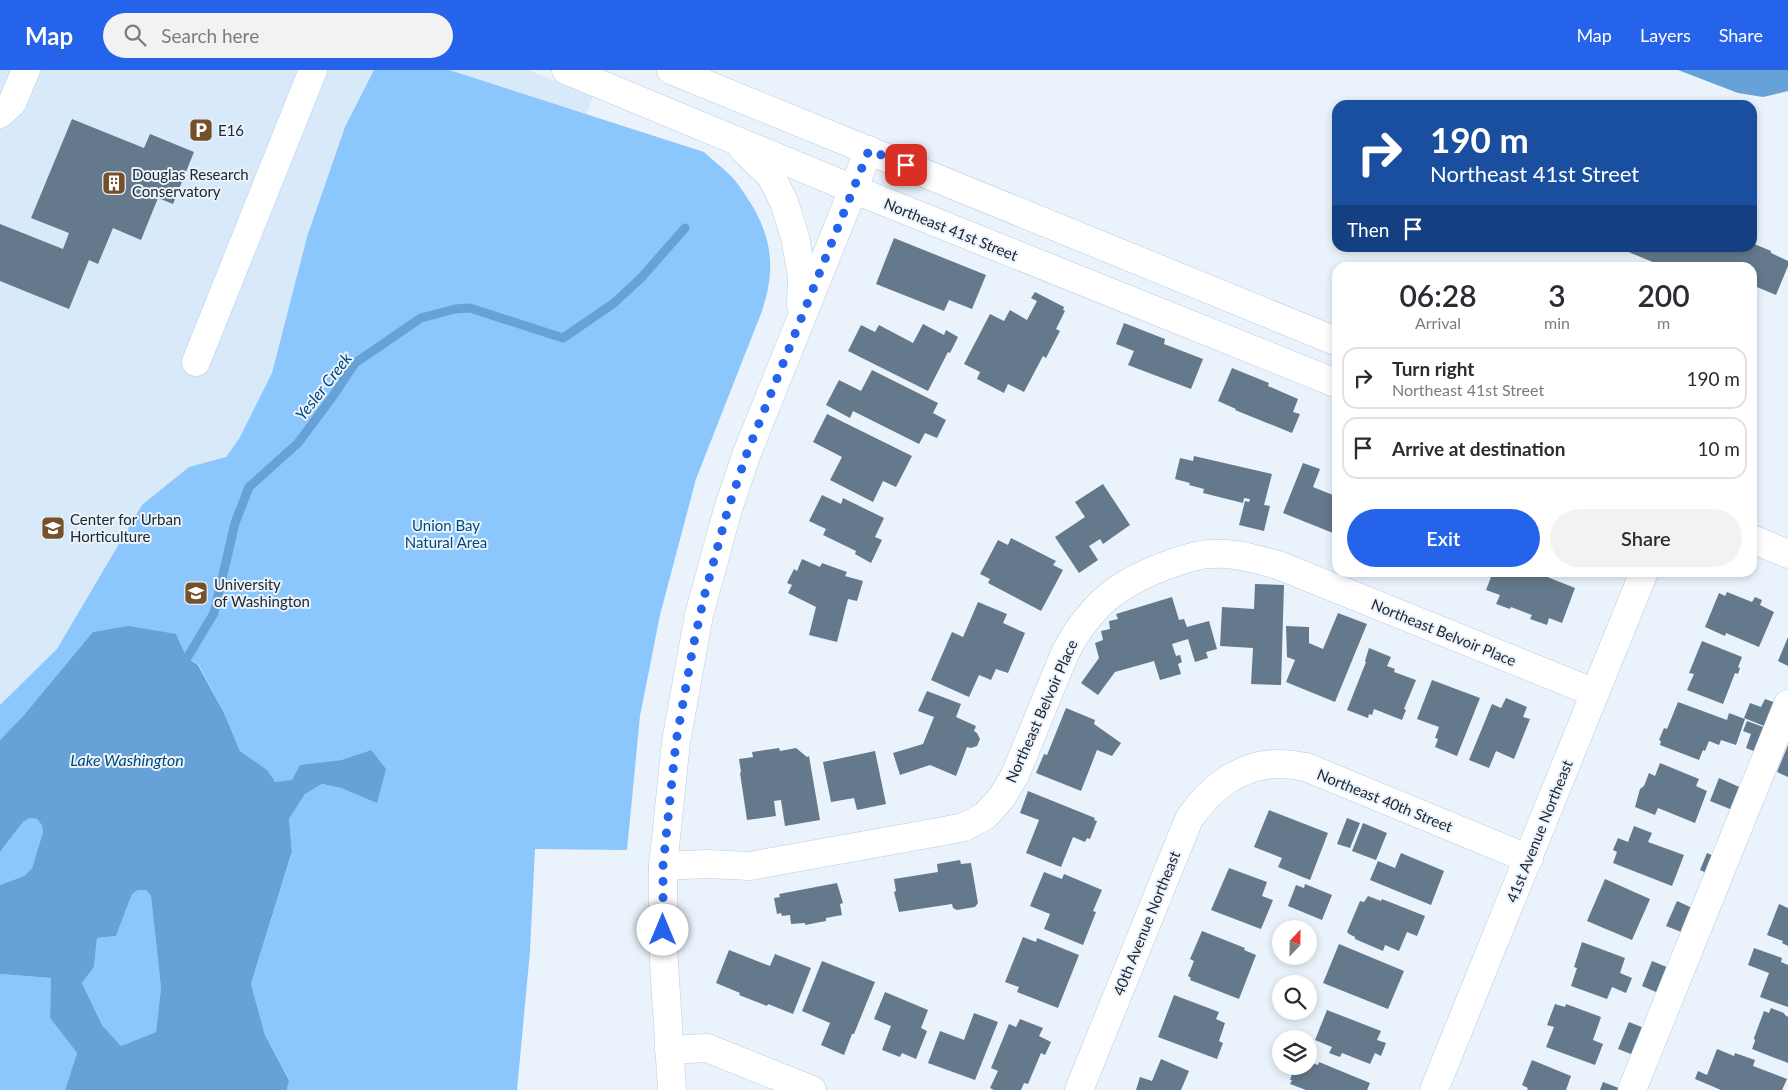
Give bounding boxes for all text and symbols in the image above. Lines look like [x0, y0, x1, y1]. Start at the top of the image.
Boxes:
search box [103, 13, 453, 58]
text: Map [25, 21, 73, 50]
icon: search [121, 21, 149, 49]
text: Search here [161, 24, 259, 47]
text: Map [1576, 24, 1612, 46]
text: Layers [1640, 24, 1691, 46]
text: Share [1719, 24, 1763, 46]
parking icon: E16 [188, 117, 214, 143]
text: 190 m [1430, 118, 1529, 160]
icon: right [1347, 120, 1412, 185]
place label: E16 [218, 121, 244, 139]
pin [885, 144, 927, 186]
icon: arrive [892, 151, 920, 179]
text: Northeast 41st Street [1430, 160, 1639, 187]
place label: Douglas Research Conservatory [132, 165, 249, 200]
building icon: Douglas Research Conservatory [101, 170, 127, 196]
street label: Northeast 41st Street [882, 194, 1021, 264]
icon: arrive [1399, 215, 1427, 243]
text: Then [1347, 218, 1389, 241]
text: 06:28 [1399, 277, 1477, 313]
text: 3 [1548, 277, 1566, 313]
text: 200 [1637, 277, 1690, 313]
text: Arrival [1415, 313, 1461, 332]
text: min [1544, 313, 1570, 332]
text: m [1657, 313, 1670, 332]
water label: Yesler Creek [291, 348, 355, 423]
text: Turn right [1392, 357, 1474, 380]
icon: right [1349, 364, 1377, 392]
text: 190 m [1686, 367, 1740, 390]
text: Northeast 41st Street [1392, 380, 1544, 399]
icon: arrive [1349, 434, 1377, 462]
text: Arrive at destination [1392, 437, 1565, 460]
text: 10 m [1697, 437, 1740, 460]
button: Exit [1347, 509, 1540, 567]
button: Share [1550, 509, 1742, 567]
place label: Center for Urban Horticulture [70, 510, 181, 545]
school or university icon: Center for Urban Horticulture [40, 515, 66, 541]
park label: Union Bay Natural Area [405, 516, 487, 551]
place label: University of Washington [214, 575, 310, 610]
school or university icon: University of Washington [183, 580, 209, 606]
street label: Northeast Belvoir Place [1369, 595, 1519, 669]
street label: Northeast Belvoir Place [1001, 637, 1081, 785]
water label: Lake Washington [70, 750, 184, 769]
street label: 41st Avenue Northeast [1502, 756, 1576, 905]
street label: Northeast 40th Street [1315, 765, 1456, 836]
street label: 40th Avenue Northeast [1109, 848, 1183, 998]
position arrow [636, 903, 688, 955]
north arrow [1272, 920, 1318, 965]
map controls [1272, 920, 1317, 1075]
button: search [1272, 975, 1317, 1020]
button: layers [1272, 1030, 1317, 1075]

